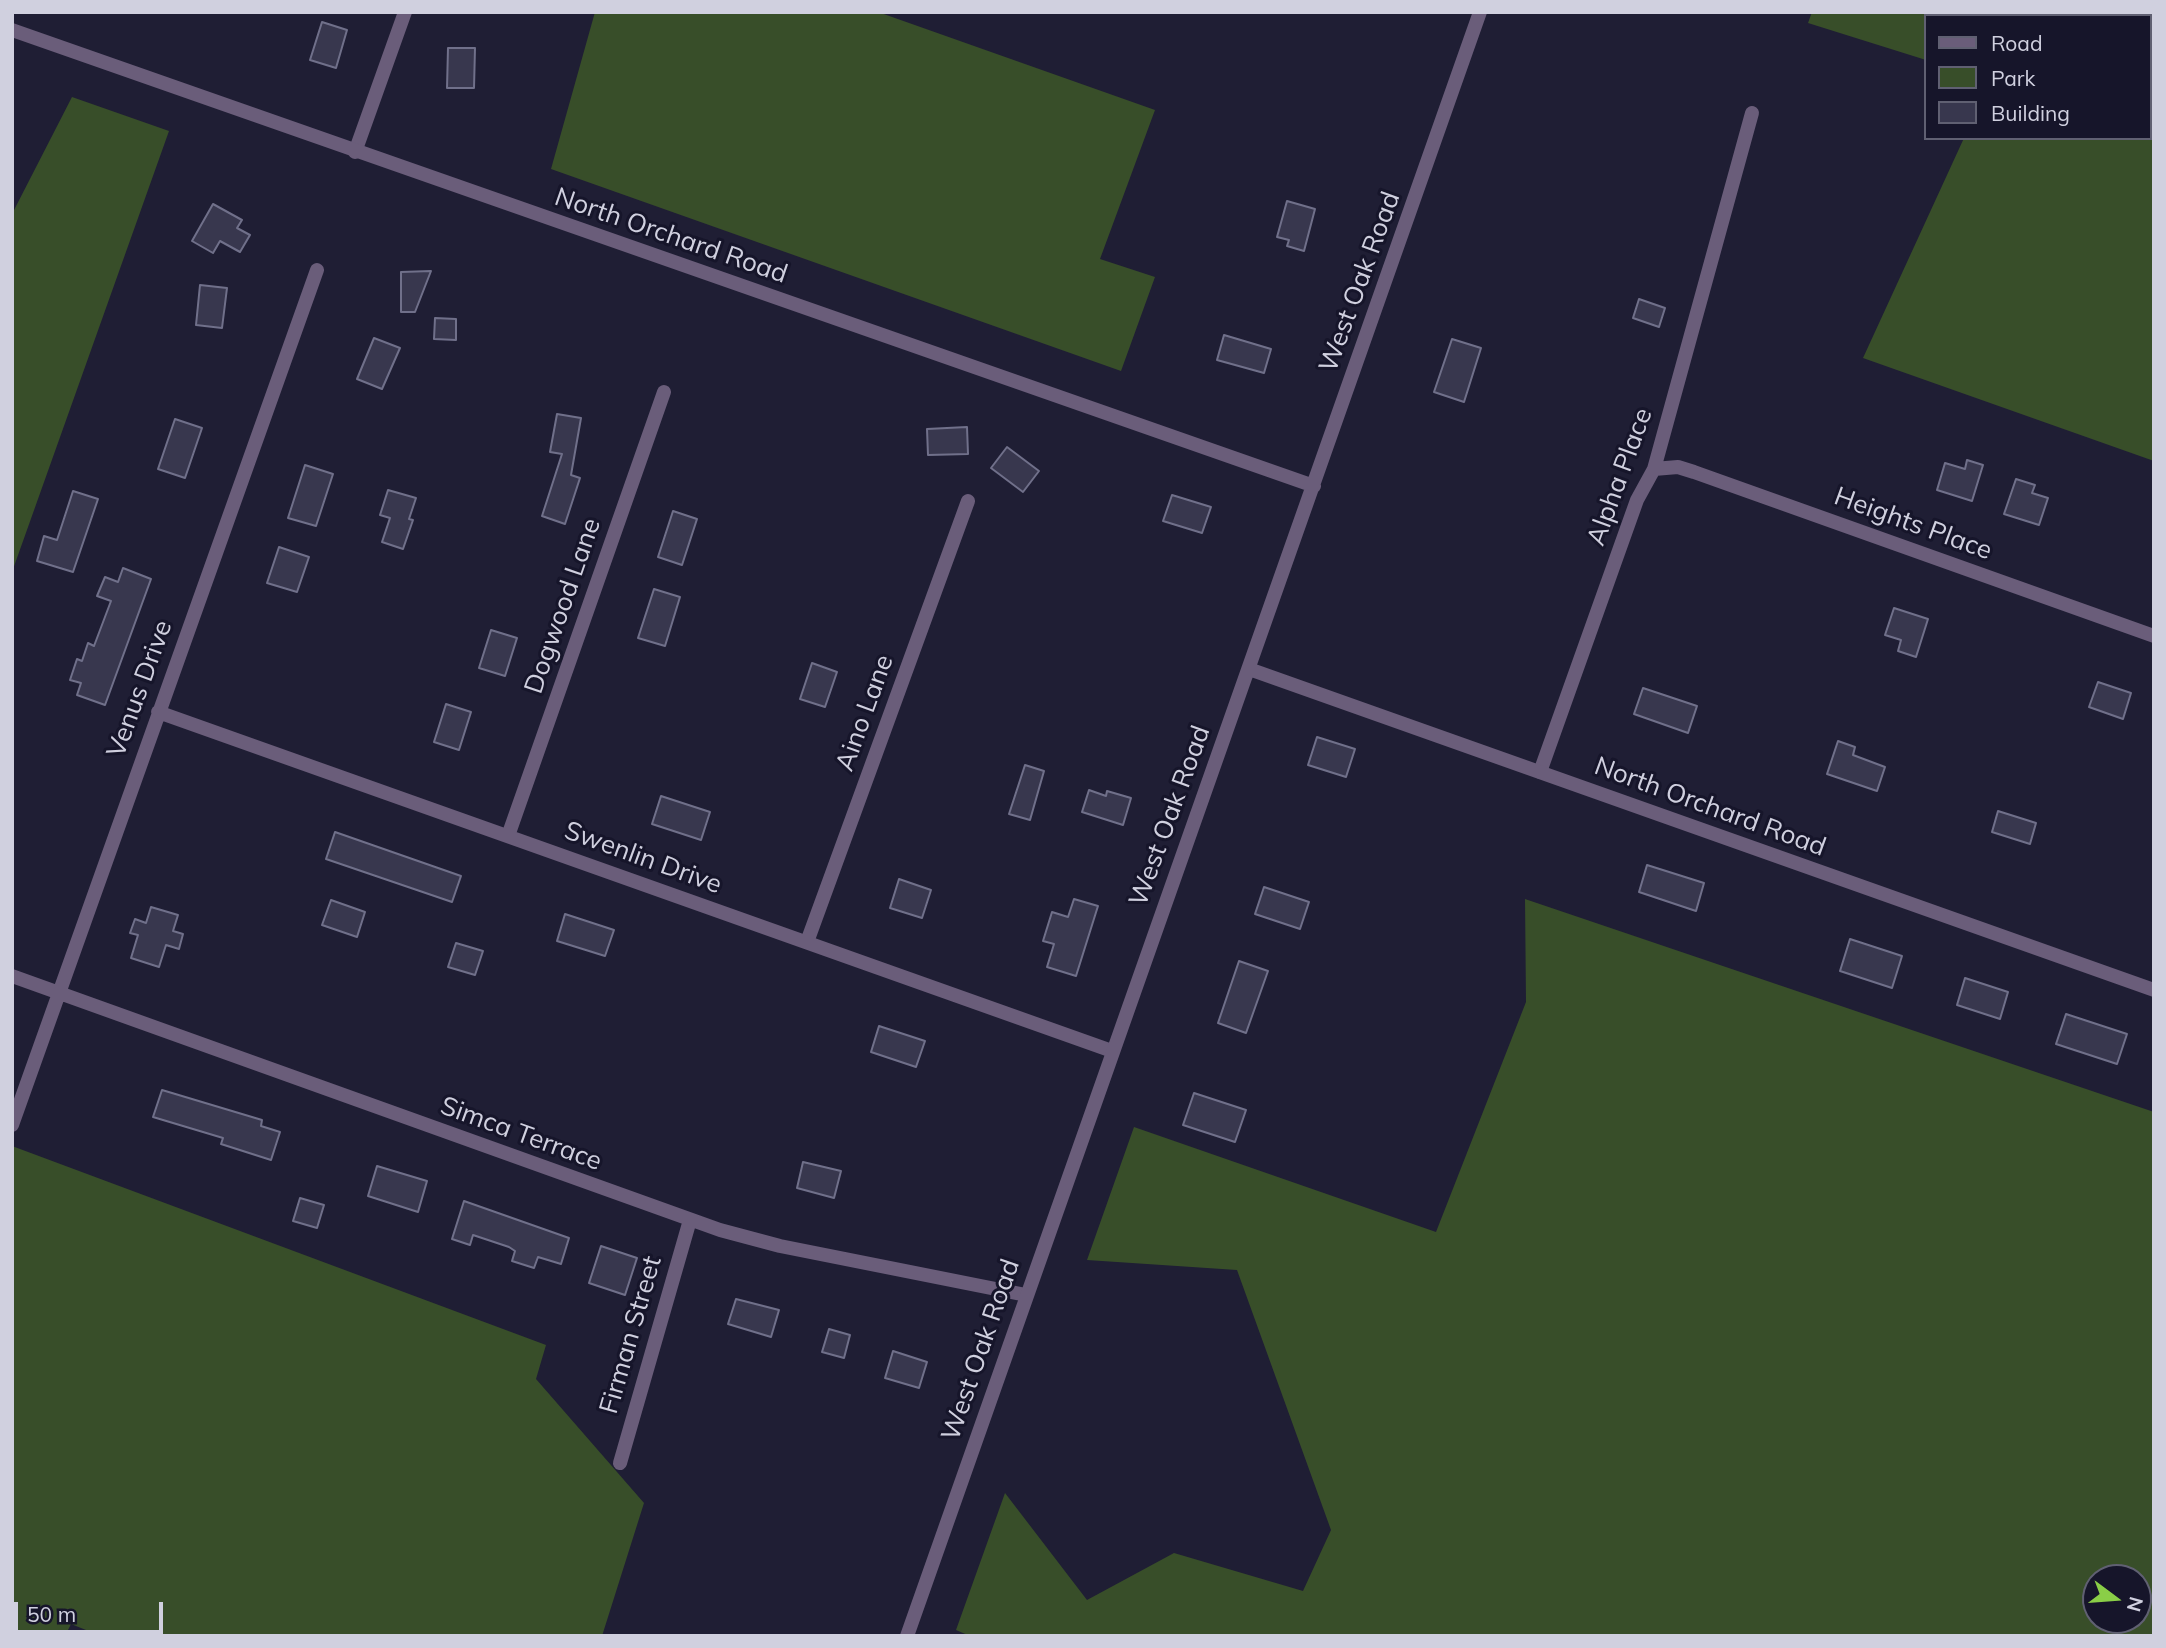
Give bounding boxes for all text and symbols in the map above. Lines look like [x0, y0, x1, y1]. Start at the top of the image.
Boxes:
legend [1924, 14, 2152, 140]
text: Road [1991, 30, 2042, 56]
text: Park [1991, 65, 2035, 91]
text: Building [1991, 100, 2070, 126]
street label: North Orchard Road [551, 182, 791, 290]
street label: West Oak Road [1313, 188, 1407, 376]
street label: Alpha Place [1581, 404, 1659, 550]
street label: Heights Place [1830, 481, 1996, 567]
street label: Dogwood Lane [518, 514, 608, 698]
street label: Venus Drive [101, 616, 179, 762]
street label: Aino Lane [830, 651, 900, 775]
street label: West Oak Road [1123, 722, 1217, 910]
street label: North Orchard Road [1590, 751, 1830, 863]
street label: Swenlin Drive [560, 815, 726, 901]
street label: Simca Terrace [436, 1090, 606, 1178]
street label: Firman Street [594, 1253, 668, 1417]
street label: West Oak Road [935, 1255, 1027, 1445]
north arrow [2082, 1564, 2152, 1634]
scale bar [18, 1588, 166, 1632]
text: N [2122, 1594, 2149, 1614]
text: 50 m [27, 1601, 76, 1627]

